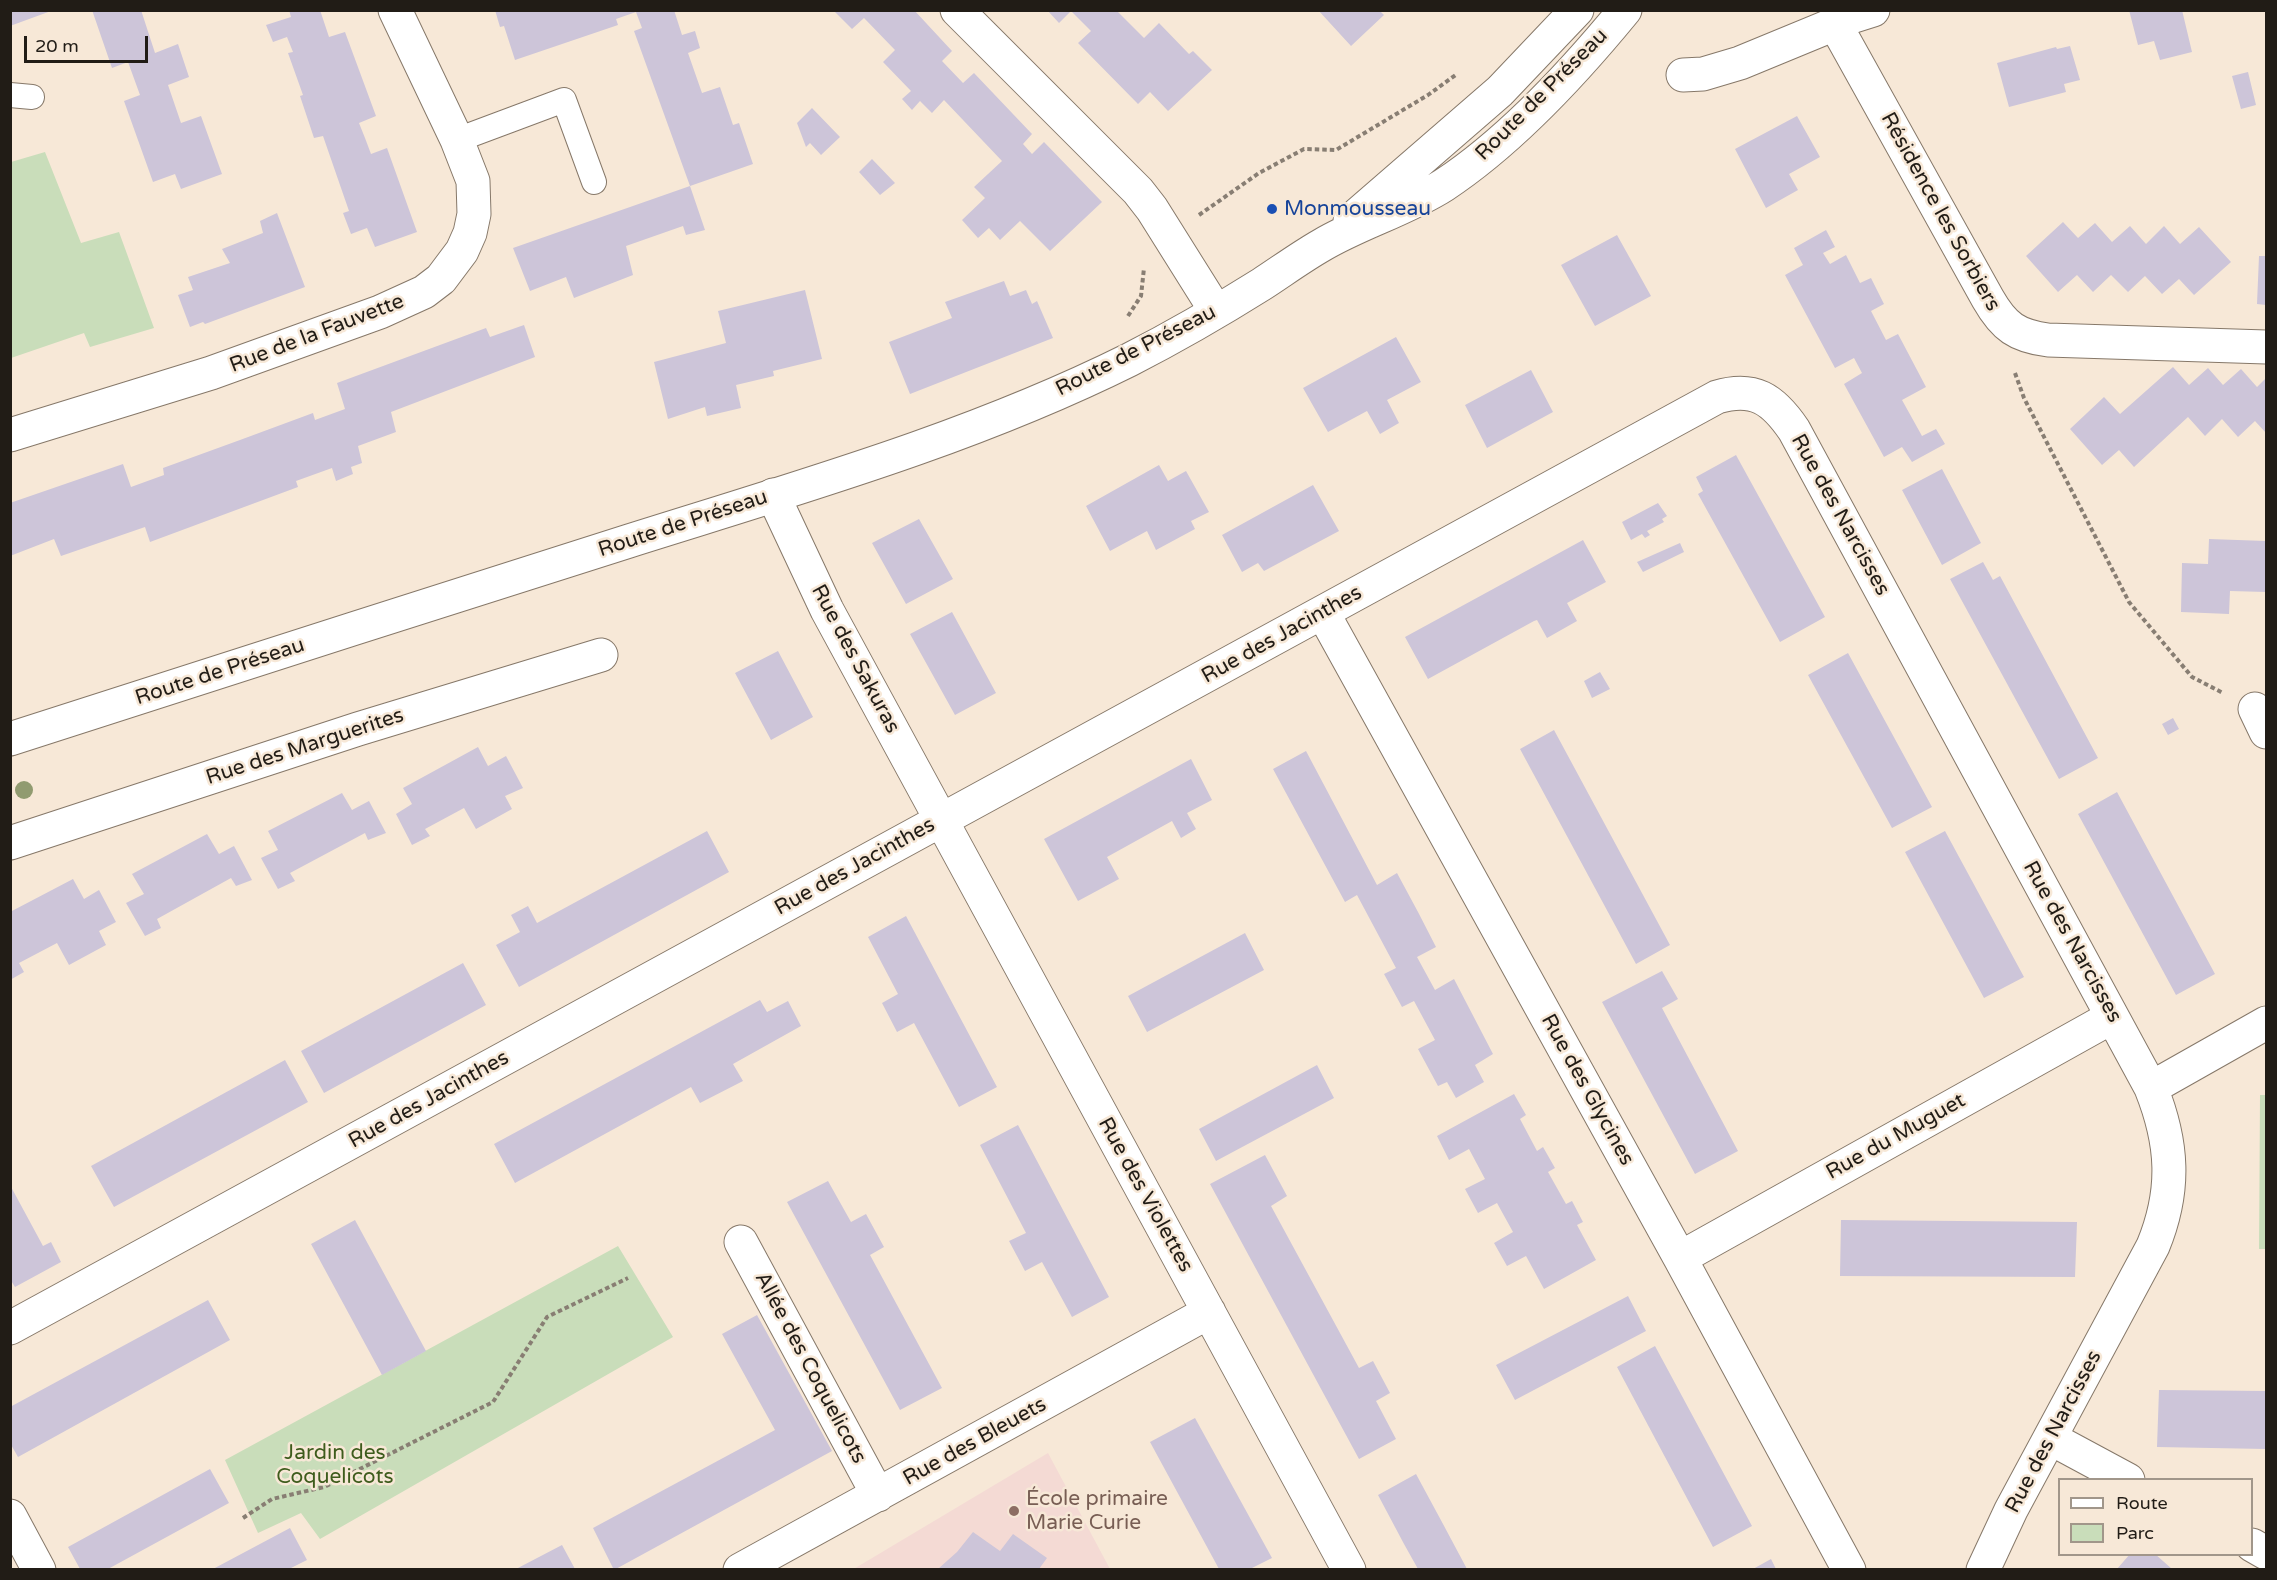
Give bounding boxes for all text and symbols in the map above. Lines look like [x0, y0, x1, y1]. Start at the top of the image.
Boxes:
scale bar [27, 24, 152, 62]
street label: Route de Préseau [1471, 24, 1613, 166]
text: 20 m [35, 35, 79, 57]
street label: Résidence les Sorbiers [1875, 108, 2005, 316]
place label: Monmousseau [1284, 196, 1431, 222]
marker: Monmousseau [1265, 202, 1279, 216]
street label: Rue de la Fauvette [226, 289, 408, 379]
street label: Route de Préseau [1052, 300, 1220, 402]
street label: Rue des Narcisses [1785, 430, 1895, 600]
street label: Route de Préseau [595, 485, 771, 563]
street label: Rue des Sakuras [805, 580, 905, 738]
street label: Rue des Jacinthes [1198, 581, 1366, 689]
street label: Route de Préseau [132, 633, 308, 711]
street label: Rue des Marguerites [203, 703, 407, 791]
street label: Rue des Jacinthes [771, 813, 939, 921]
street label: Rue des Narcisses [2017, 857, 2127, 1027]
street label: Rue des Glycines [1535, 1010, 1639, 1170]
street label: Rue des Jacinthes [345, 1046, 513, 1154]
street label: Rue du Muguet [1822, 1088, 1970, 1186]
street label: Rue des Violettes [1092, 1113, 1198, 1277]
street label: Allée des Coquelicots [749, 1268, 871, 1468]
street label: Rue des Narcisses [2000, 1346, 2108, 1518]
street label: Rue des Bleuets [899, 1392, 1051, 1492]
park label: Jardin des Coquelicots [276, 1440, 394, 1490]
legend [2058, 1478, 2253, 1556]
place label: École primaire Marie Curie [1026, 1486, 1168, 1536]
text: Route [2116, 1492, 2168, 1514]
marker: École primaire Marie Curie [1007, 1504, 1021, 1518]
text: Parc [2116, 1522, 2154, 1544]

